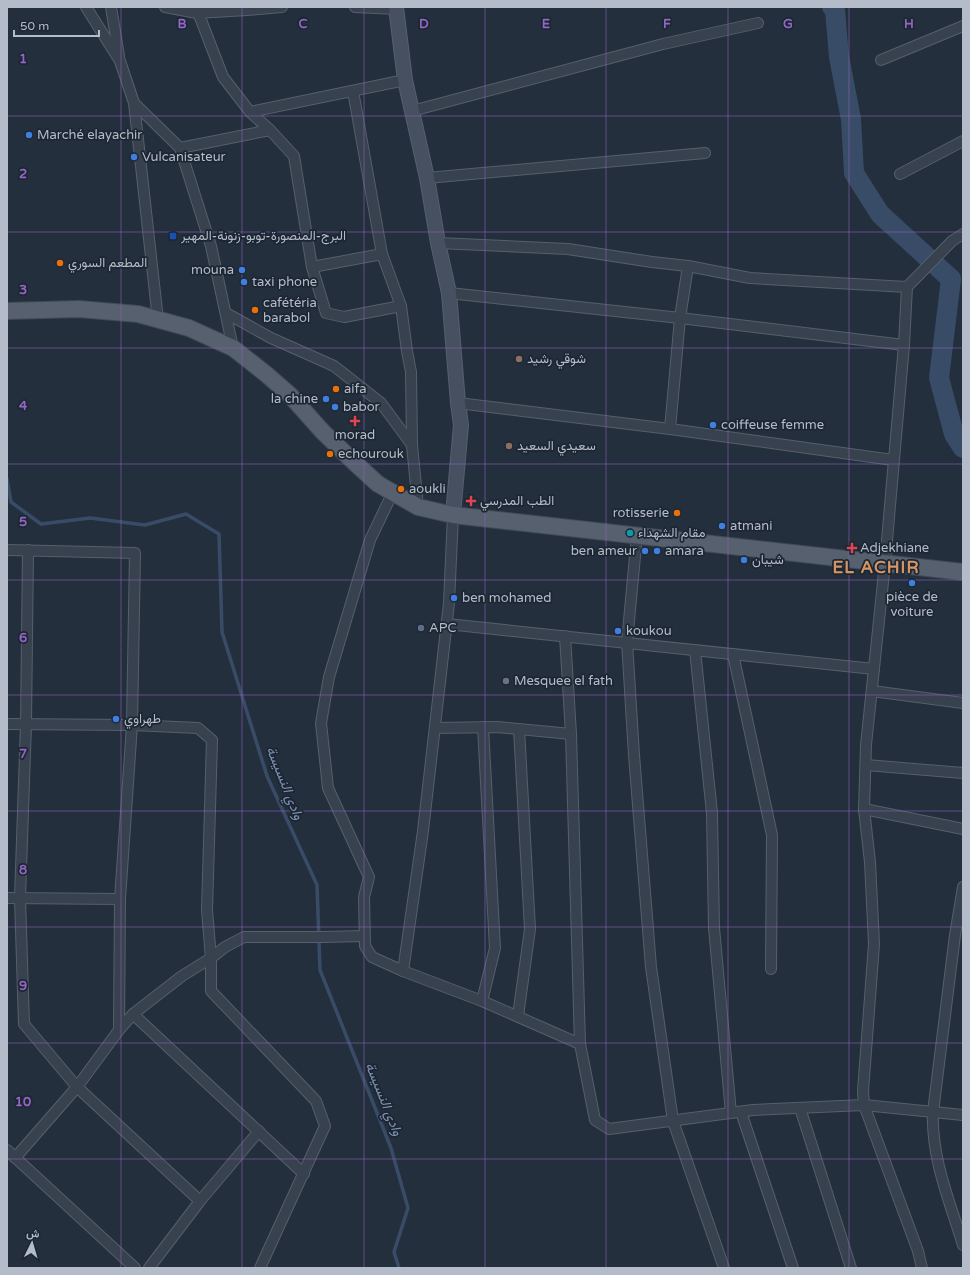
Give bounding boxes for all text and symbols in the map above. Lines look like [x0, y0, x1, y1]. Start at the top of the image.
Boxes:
scale bar [14, 12, 99, 38]
text: B [177, 16, 187, 32]
text: C [298, 16, 308, 32]
text: D [419, 16, 429, 32]
text: E [542, 16, 550, 32]
text: F [663, 16, 671, 32]
text: G [783, 16, 793, 32]
text: H [904, 16, 914, 32]
text: 50 m [20, 19, 49, 33]
text: 1 [19, 51, 27, 67]
place label: Marché elayachir [37, 127, 142, 143]
marker: Marché elayachir [24, 130, 34, 140]
place label: Vulcanisateur [142, 149, 226, 165]
marker: Vulcanisateur [129, 152, 139, 162]
text: 2 [19, 166, 27, 182]
place label: البرج-المنصورة-توبو-زنونة-المهير [180, 228, 346, 245]
marker: البرج-المنصورة-توبو-زنونة-المهير [168, 231, 178, 241]
place label: المطعم السوري [68, 255, 147, 273]
marker: المطعم السوري [55, 258, 65, 268]
place label: mouna [191, 262, 234, 278]
marker: mouna [237, 265, 247, 275]
place label: taxi phone [252, 274, 317, 290]
marker: taxi phone [239, 277, 249, 287]
text: 3 [19, 282, 27, 298]
place label: cafétéria barabol [263, 295, 317, 326]
marker: cafétéria barabol [250, 305, 260, 315]
place label: شوقي رشيد [527, 351, 586, 369]
marker: شوقي رشيد [514, 354, 524, 364]
place label: aifa [344, 381, 367, 397]
marker: aifa [331, 384, 341, 394]
place label: la chine [271, 391, 318, 407]
marker: la chine [321, 394, 331, 404]
text: 4 [19, 398, 28, 414]
place label: babor [343, 399, 380, 415]
marker: babor [330, 402, 340, 412]
marker: morad [350, 416, 360, 426]
place label: coiffeuse femme [721, 417, 824, 433]
marker: coiffeuse femme [708, 420, 718, 430]
place label: morad [335, 427, 375, 443]
place label: سعيدي السعيد [517, 438, 596, 456]
marker: سعيدي السعيد [504, 441, 514, 451]
place label: echourouk [338, 446, 404, 462]
marker: echourouk [325, 449, 335, 459]
place label: aoukli [409, 481, 446, 497]
marker: aoukli [396, 484, 406, 494]
place label: الطب المدرسي [480, 493, 554, 511]
marker: الطب المدرسي [465, 495, 477, 507]
place label: rotisserie [613, 505, 669, 521]
marker: rotisserie [672, 508, 682, 518]
text: 5 [19, 514, 27, 530]
place label: atmani [730, 518, 773, 534]
marker: atmani [717, 521, 727, 531]
place label: مقام الشهداء [638, 525, 705, 541]
marker: مقام الشهداء [625, 528, 635, 538]
place label: Adjekhiane [860, 540, 929, 556]
place label: ben ameur [571, 543, 637, 559]
place label: amara [665, 543, 704, 559]
marker: Adjekhiane [847, 543, 857, 553]
marker: ben ameur [640, 546, 650, 556]
marker: amara [652, 546, 662, 556]
place label: شيبان [752, 552, 784, 568]
marker: شيبان [739, 555, 749, 565]
district label: EL ACHIR [832, 557, 920, 578]
marker: pièce de voiture [907, 578, 917, 588]
place label: pièce de voiture [886, 589, 938, 620]
place label: ben mohamed [462, 590, 551, 606]
marker: ben mohamed [449, 593, 459, 603]
place label: APC [429, 620, 456, 636]
marker: APC [416, 623, 426, 633]
place label: koukou [626, 623, 672, 639]
marker: koukou [613, 626, 623, 636]
text: 6 [19, 630, 27, 646]
place label: Mesquee el fath [514, 673, 613, 689]
marker: Mesquee el fath [501, 676, 511, 686]
place label: طهراوي [124, 711, 161, 729]
marker: طهراوي [111, 714, 121, 724]
water label: وادي النسيسة [260, 744, 308, 824]
text: 7 [19, 746, 27, 762]
text: 8 [19, 862, 27, 878]
text: 9 [19, 978, 27, 994]
water label: وادي النسيسة [359, 1060, 407, 1140]
text: 10 [15, 1094, 31, 1110]
north arrow [12, 1223, 52, 1263]
text: ش [26, 1226, 40, 1241]

